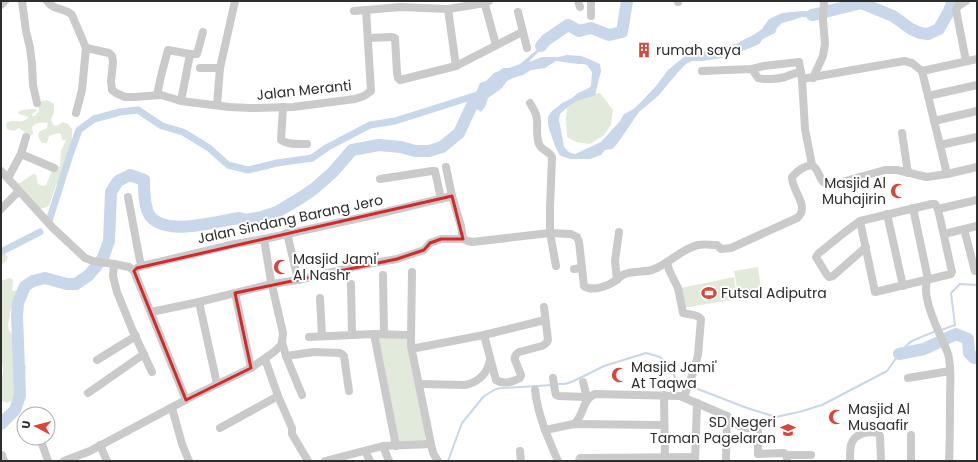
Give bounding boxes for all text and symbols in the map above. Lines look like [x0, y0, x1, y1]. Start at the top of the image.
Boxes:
place label: rumah saya [656, 40, 741, 60]
building icon: rumah saya [635, 41, 653, 59]
street label: Jalan Meranti [256, 75, 352, 105]
place label: Masjid Al Muhajirin [822, 173, 886, 209]
mosque icon: Masjid Al Muhajirin [889, 182, 907, 200]
street label: Jalan Sindang Barang Jero [195, 190, 385, 248]
place label: Masjid Jami' Al Nashr [293, 249, 379, 285]
mosque icon: Masjid Jami' Al Nashr [272, 258, 290, 276]
place label: Futsal Adiputra [721, 283, 827, 303]
sports icon: Futsal Adiputra [700, 284, 718, 302]
place label: Masjid Jami' At Taqwa [631, 357, 717, 393]
mosque icon: Masjid Jami' At Taqwa [610, 366, 628, 384]
place label: Masjid Al Musaafir [848, 399, 910, 435]
north arrow [16, 406, 56, 446]
mosque icon: Masjid Al Musaafir [827, 408, 845, 426]
place label: SD Negeri Taman Pagelaran [650, 412, 776, 448]
text: U [18, 420, 35, 430]
school or university icon: SD Negeri Taman Pagelaran [779, 421, 797, 439]

